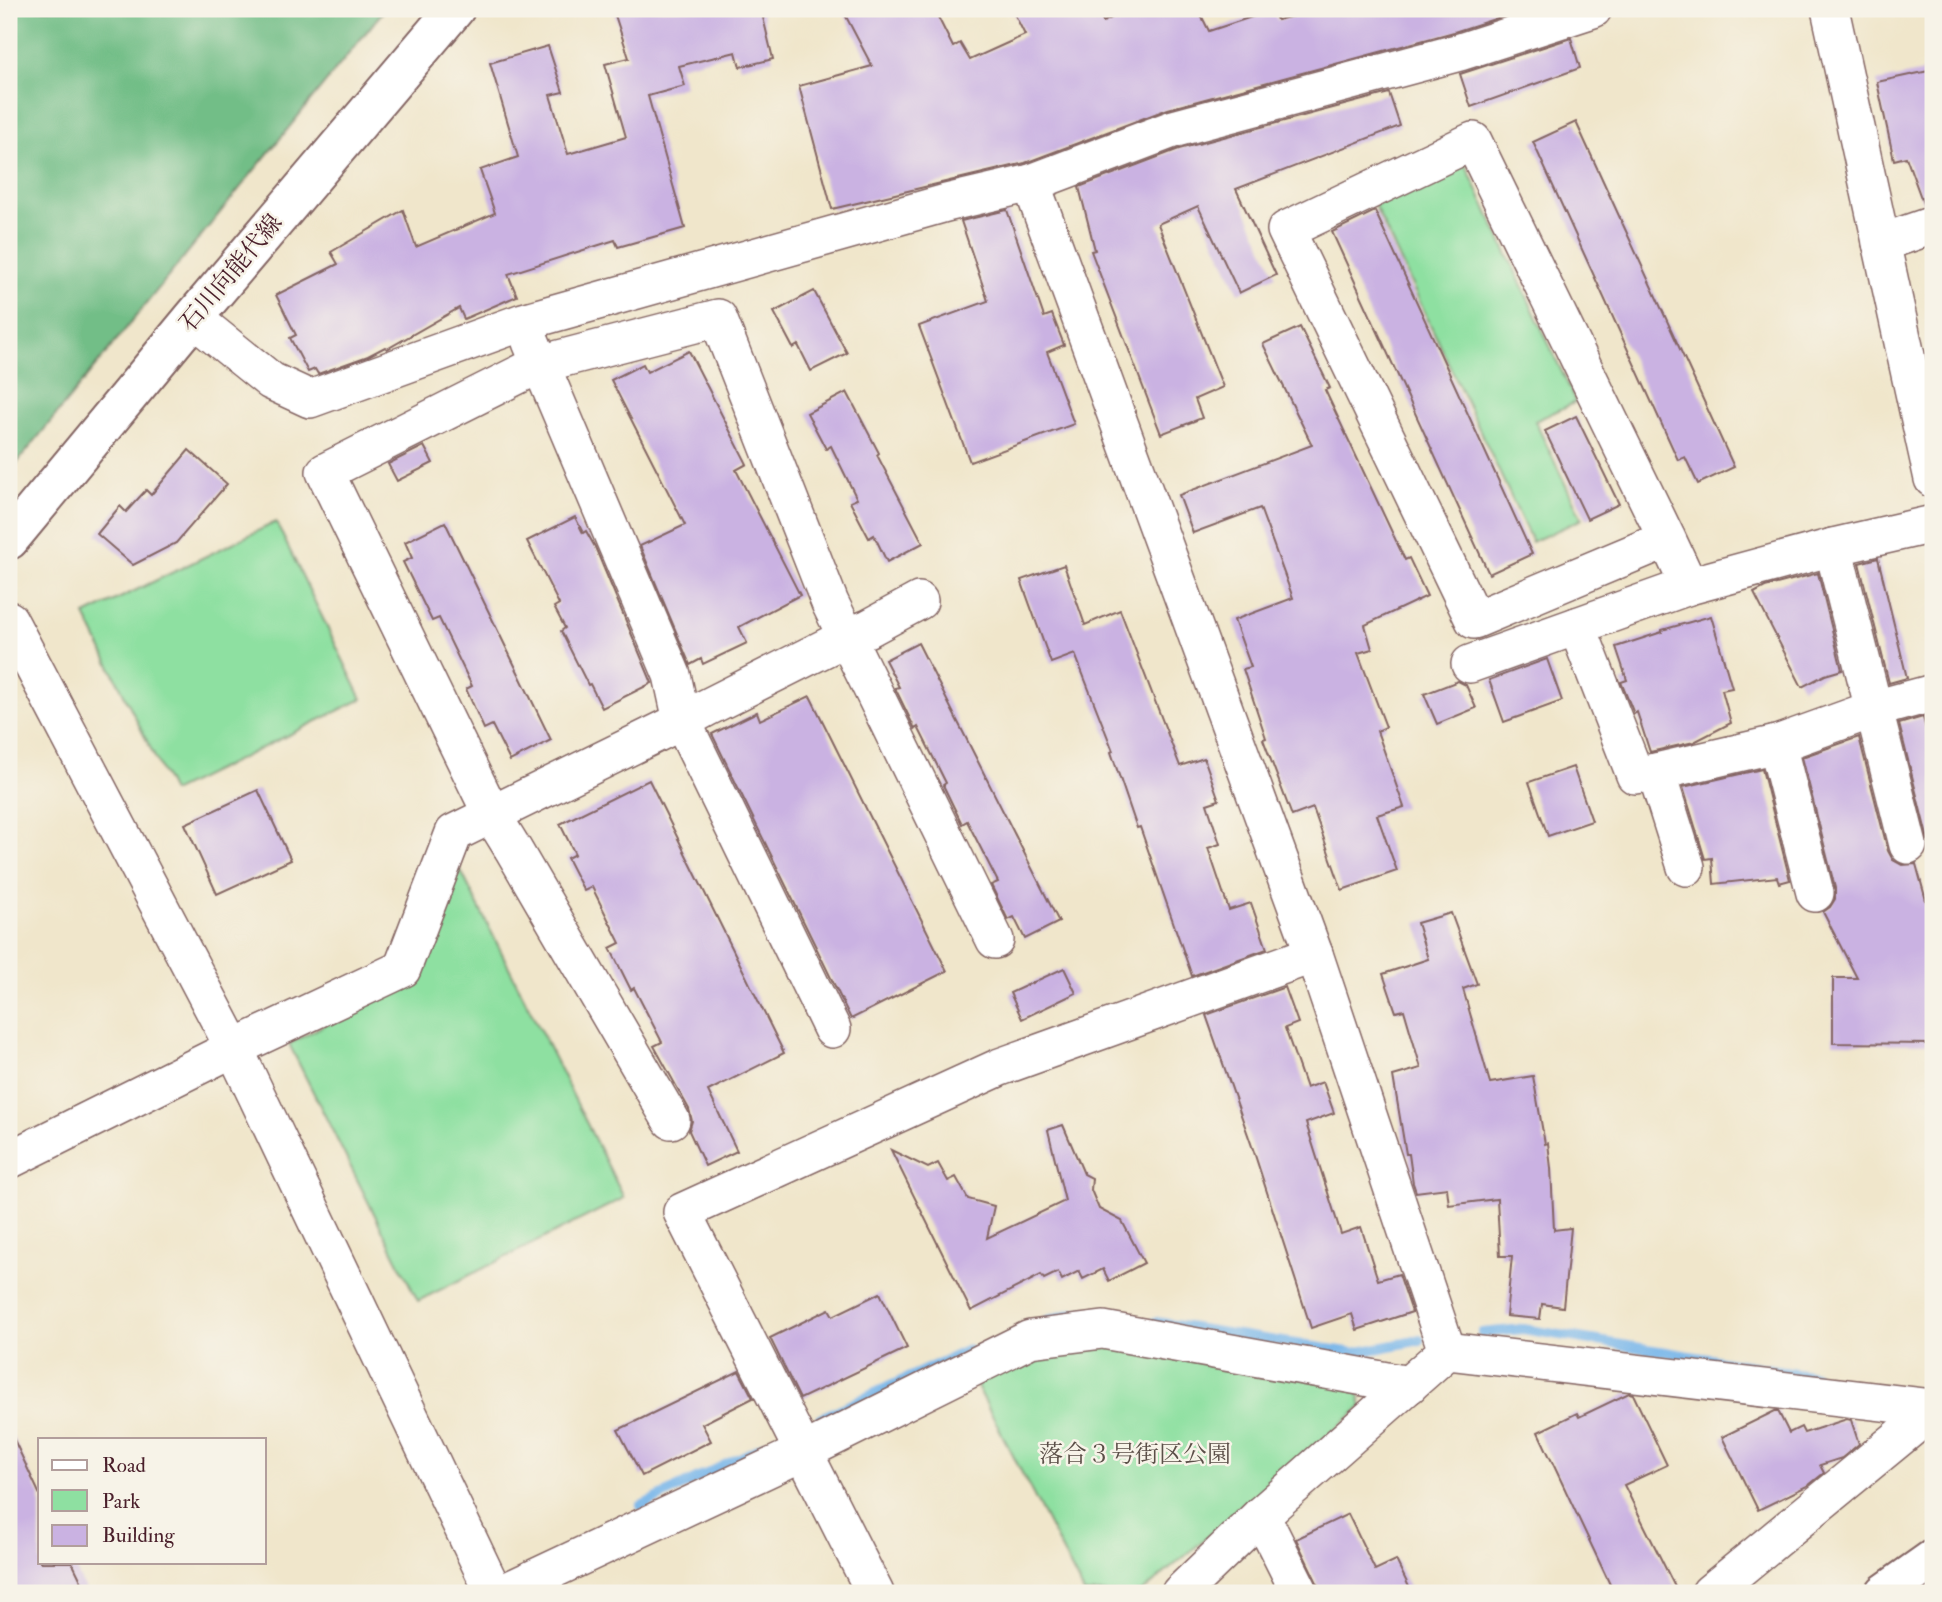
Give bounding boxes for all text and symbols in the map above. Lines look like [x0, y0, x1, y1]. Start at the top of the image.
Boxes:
street label: 石川向能代線 [173, 208, 289, 338]
legend [38, 1438, 266, 1564]
park label: 落合３号街区公園 [1039, 1439, 1231, 1470]
text: Road [102, 1452, 147, 1479]
text: Park [102, 1488, 140, 1515]
text: Building [102, 1522, 175, 1549]

